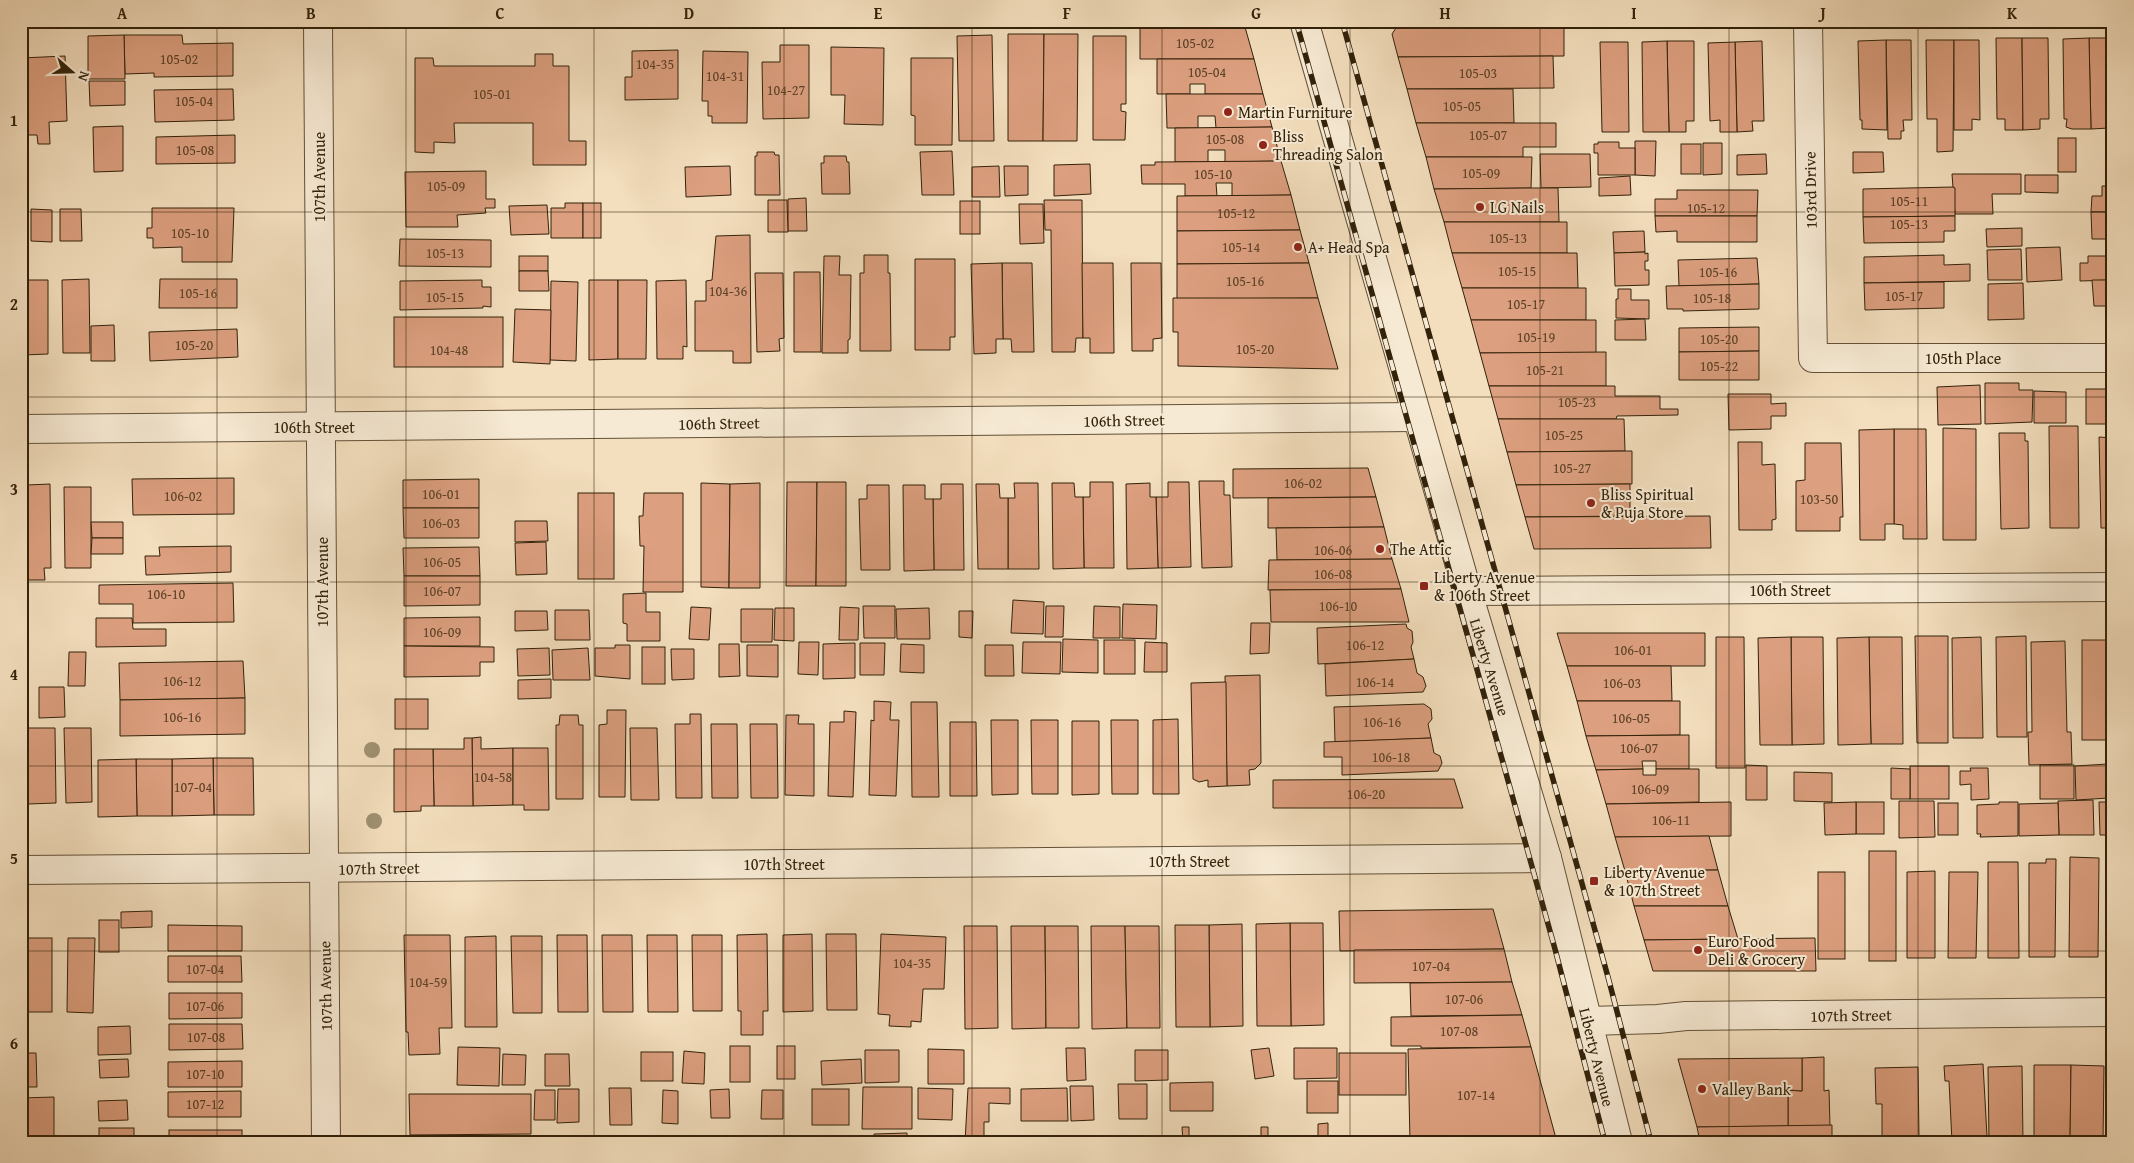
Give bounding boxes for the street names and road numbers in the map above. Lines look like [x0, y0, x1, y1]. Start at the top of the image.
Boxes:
street label: 107th Avenue [307, 132, 331, 222]
street label: 103rd Drive [1797, 151, 1823, 229]
street label: 105th Place [1925, 346, 2001, 370]
street label: 106th Street [1083, 407, 1165, 433]
street label: 106th Street [678, 410, 760, 436]
street label: 106th Street [273, 415, 355, 439]
street label: 107th Avenue [310, 537, 334, 627]
street label: 106th Street [1749, 578, 1831, 602]
street label: Liberty Avenue [1464, 615, 1516, 719]
street label: 107th Street [1148, 849, 1230, 873]
street label: 107th Street [743, 852, 825, 876]
street label: 107th Street [338, 855, 420, 881]
street label: 107th Avenue [312, 941, 338, 1031]
street label: 107th Street [1810, 1002, 1892, 1028]
street label: Liberty Avenue [1573, 1005, 1621, 1109]

